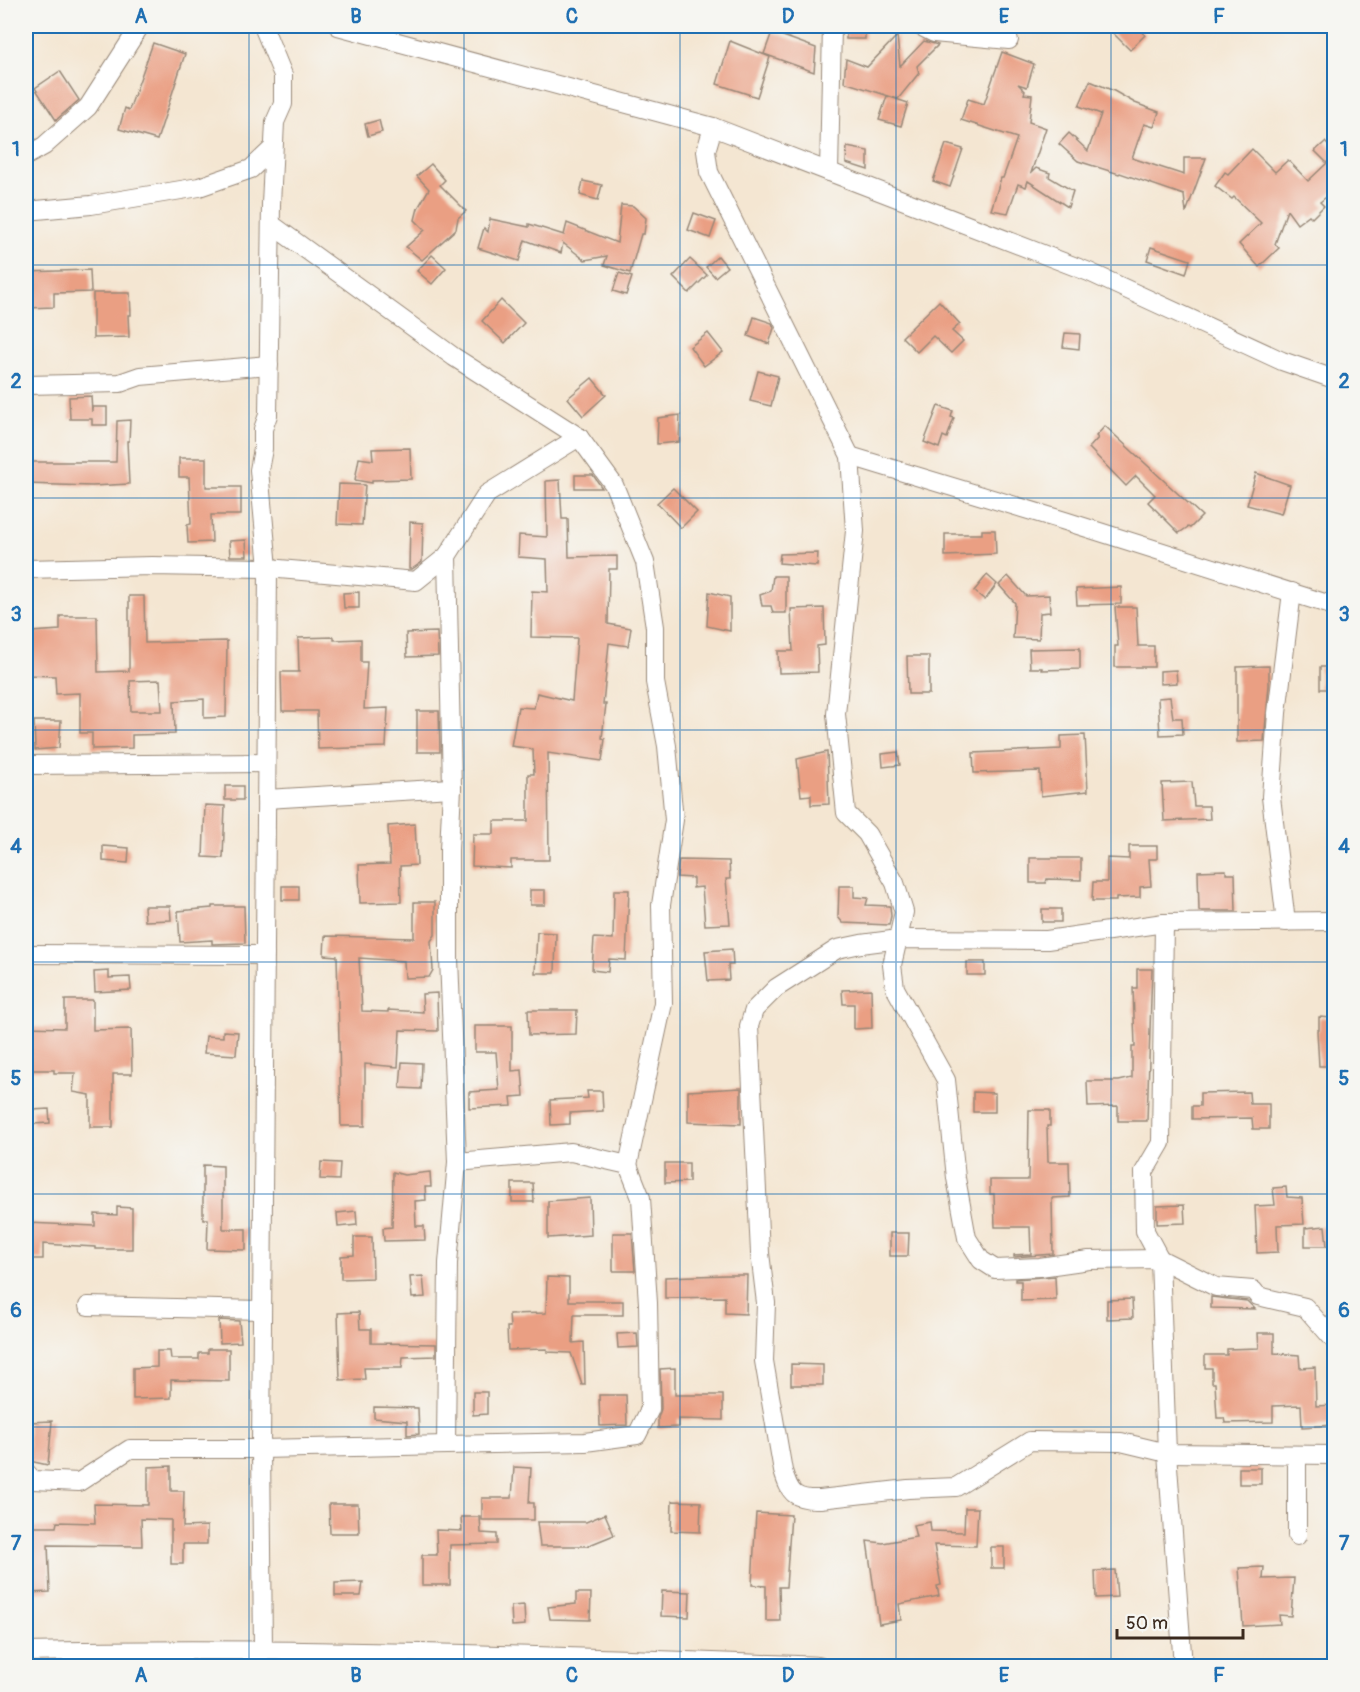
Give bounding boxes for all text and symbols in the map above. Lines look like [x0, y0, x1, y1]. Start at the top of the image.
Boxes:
text: A [135, 4, 148, 29]
text: B [350, 4, 362, 29]
text: C [566, 4, 578, 29]
text: D [782, 4, 795, 29]
text: E [999, 4, 1010, 29]
text: F [1213, 4, 1225, 29]
text: 1 [12, 137, 20, 162]
text: 1 [1340, 137, 1348, 162]
text: 2 [10, 369, 22, 394]
text: 2 [1338, 369, 1350, 394]
text: 3 [10, 602, 22, 627]
text: 3 [1338, 602, 1350, 627]
text: 4 [10, 834, 22, 859]
text: 4 [1338, 834, 1350, 859]
text: 5 [11, 1066, 22, 1091]
text: 5 [1339, 1066, 1350, 1091]
text: 6 [10, 1298, 22, 1323]
text: 6 [1338, 1298, 1350, 1323]
text: 7 [11, 1531, 22, 1556]
text: 7 [1339, 1531, 1350, 1556]
scale bar [1117, 1602, 1243, 1640]
text: 50 m [1126, 1612, 1168, 1635]
text: A [135, 1663, 148, 1688]
text: B [350, 1663, 362, 1688]
text: C [566, 1663, 578, 1688]
text: D [782, 1663, 795, 1688]
text: E [999, 1663, 1010, 1688]
text: F [1213, 1663, 1225, 1688]

